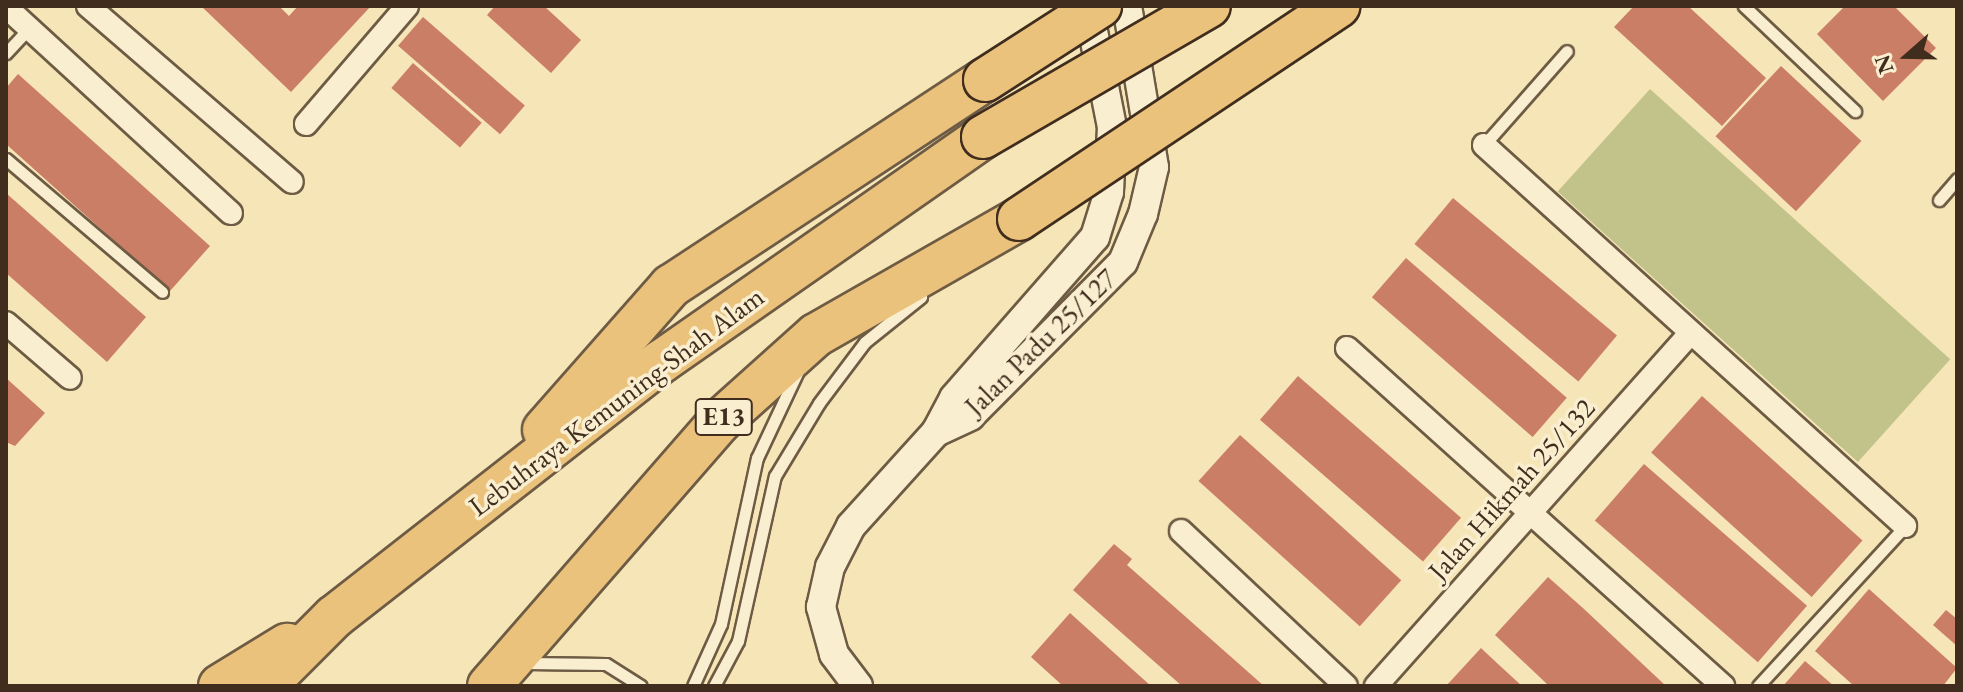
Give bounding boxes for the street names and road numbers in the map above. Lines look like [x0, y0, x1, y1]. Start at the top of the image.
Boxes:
street label: Jalan Padu 25/127 [957, 261, 1123, 423]
street label: Lebuhraya Kemuning-Shah Alam [462, 279, 770, 523]
street label: Jalan Hikmah 25/132 [1421, 391, 1601, 587]
road number: E13 [694, 395, 754, 439]

